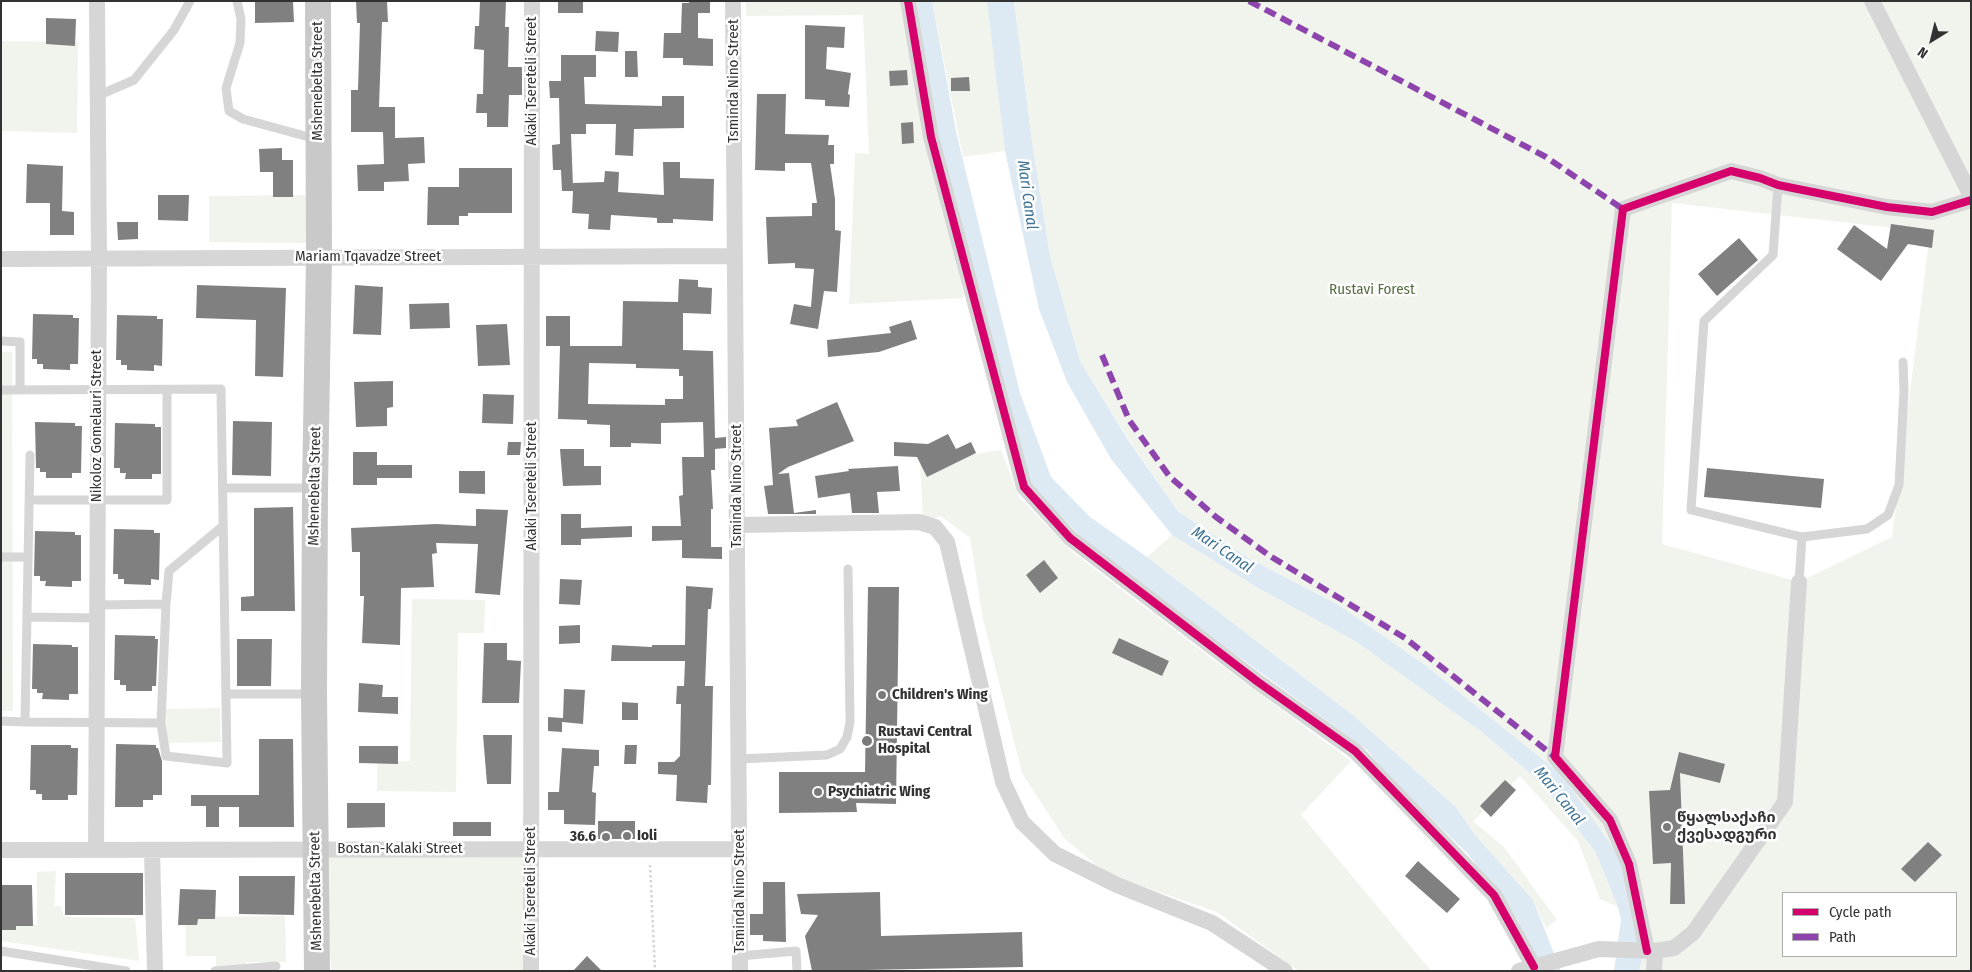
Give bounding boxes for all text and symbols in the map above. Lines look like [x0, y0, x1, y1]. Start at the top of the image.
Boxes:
north arrow [1907, 15, 1957, 65]
street label: Akaki Tsereteli Street [523, 17, 541, 145]
street label: Tsminda Nino Street [725, 19, 743, 143]
street label: Mshenebelta Street [309, 21, 327, 141]
text: N [1915, 43, 1931, 62]
water label: Mari Canal [1013, 159, 1041, 231]
street label: Mariam Tqavadze Street [295, 248, 441, 266]
park label: Rustavi Forest [1329, 281, 1415, 299]
street label: Nikoloz Gomelauri Street [88, 350, 106, 502]
street label: Akaki Tsereteli Street [523, 422, 541, 550]
street label: Tsminda Nino Street [728, 424, 746, 548]
street label: Mshenebelta Street [305, 426, 325, 546]
water label: Mari Canal [1188, 523, 1256, 577]
place label: Children's Wing [892, 686, 988, 704]
marker: Children's Wing [876, 689, 888, 701]
place label: Rustavi Central Hospital [878, 723, 972, 758]
marker: Rustavi Central Hospital [860, 734, 874, 748]
water label: Mari Canal [1530, 763, 1588, 829]
place label: Psychiatric Wing [828, 783, 930, 801]
marker: Psychiatric Wing [812, 786, 824, 798]
place label: წყალსაქაჩი ქვესადგური [1677, 809, 1777, 844]
marker: წყალსაქაჩი ქვესადგური [1661, 821, 1673, 833]
street label: Akaki Tsereteli Street [522, 827, 540, 955]
place label: Ioli [637, 827, 657, 845]
place label: 36.6 [570, 828, 596, 846]
street label: Tsminda Nino Street [731, 829, 749, 953]
marker: Ioli [621, 830, 633, 842]
street label: Mshenebelta Street [306, 831, 326, 951]
marker: 36.6 [600, 831, 612, 843]
street label: Bostan-Kalaki Street [337, 840, 463, 858]
legend [1782, 892, 1957, 957]
text: Cycle path [1829, 903, 1892, 921]
text: Path [1829, 928, 1856, 946]

